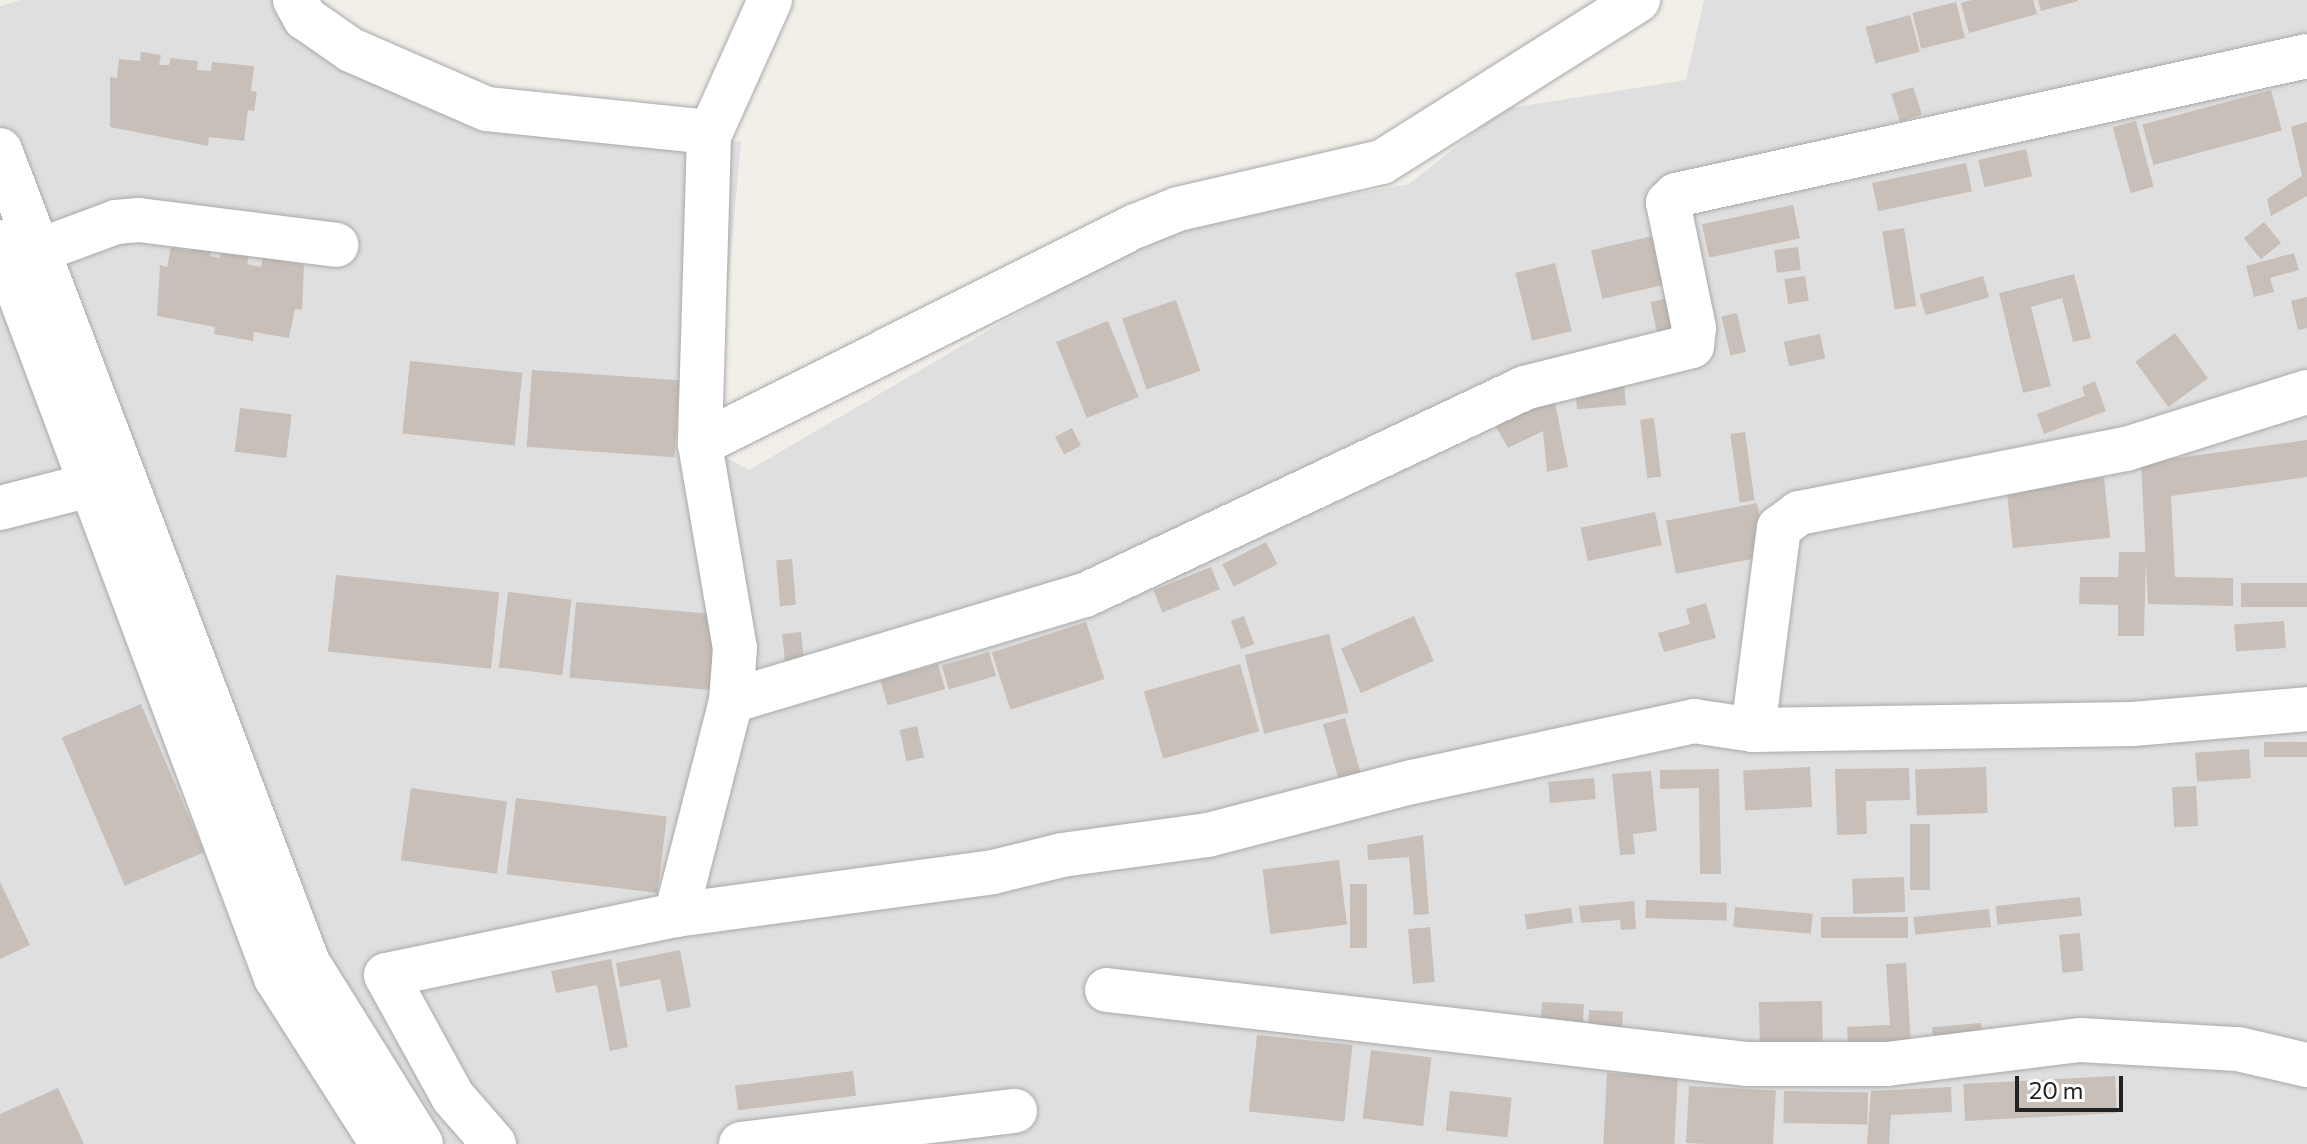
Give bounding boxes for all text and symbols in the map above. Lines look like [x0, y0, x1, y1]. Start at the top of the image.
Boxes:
scale bar [2019, 1060, 2127, 1110]
text: 20 m [2029, 1075, 2083, 1104]

